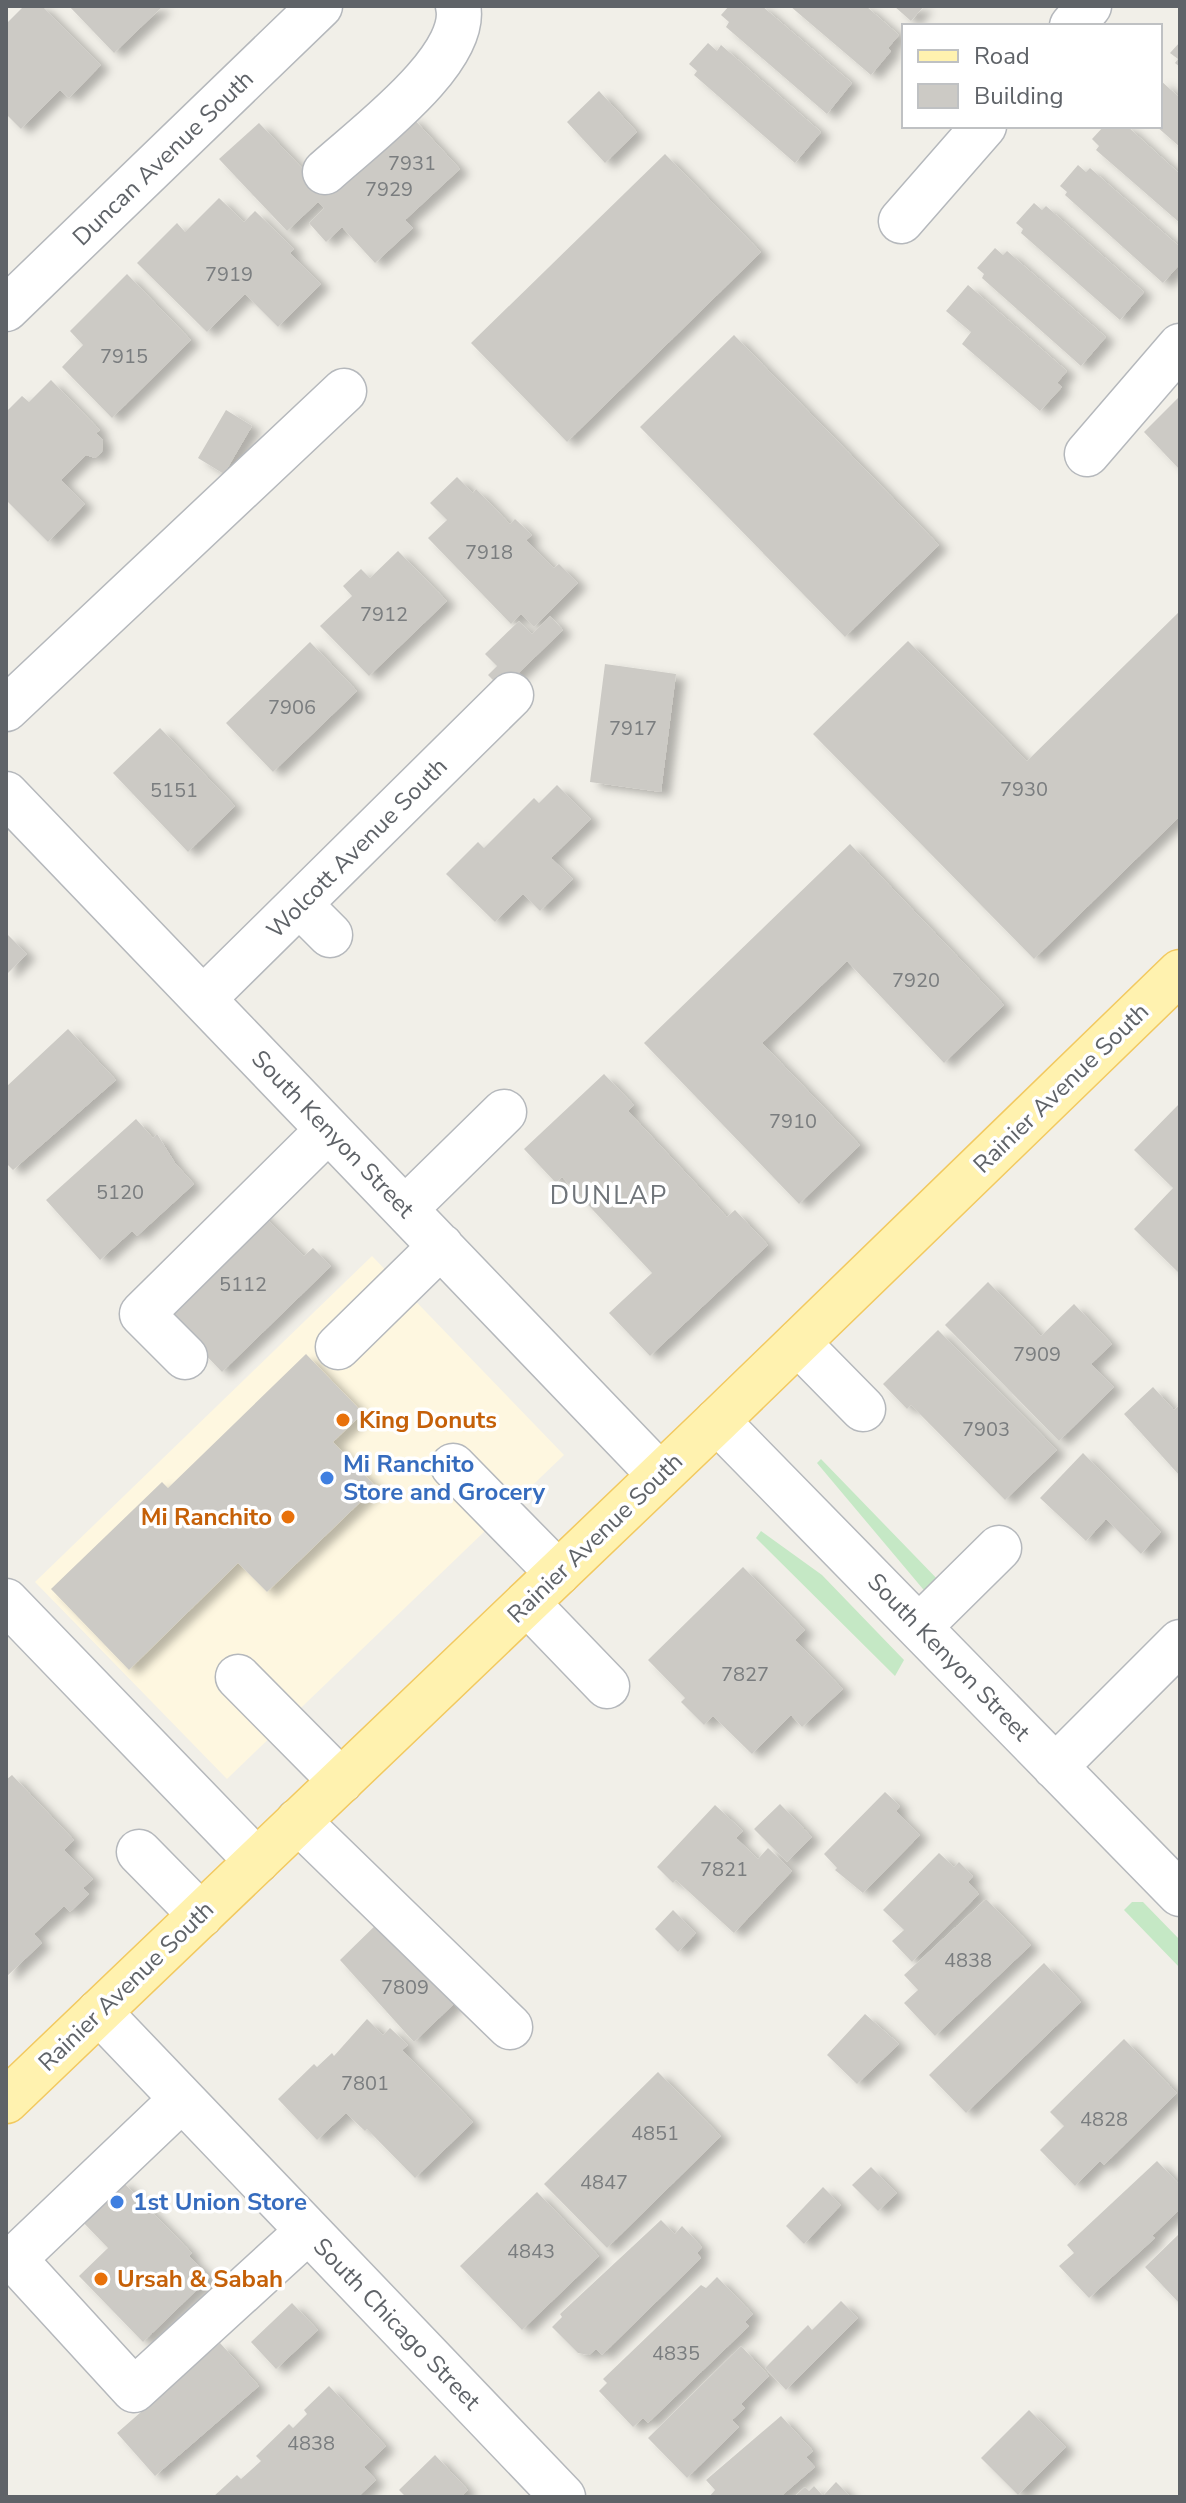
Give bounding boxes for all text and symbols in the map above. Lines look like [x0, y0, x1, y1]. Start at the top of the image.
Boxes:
legend [902, 24, 1162, 128]
text: Road [974, 40, 1030, 72]
street label: Duncan Avenue South [66, 63, 260, 253]
text: Building [974, 80, 1064, 112]
house number: 7931 [388, 150, 436, 177]
house number: 7929 [365, 176, 413, 203]
house number: 7919 [205, 261, 253, 288]
house number: 7915 [100, 343, 148, 370]
house number: 7918 [465, 539, 513, 566]
house number: 7912 [360, 601, 408, 628]
house number: 7906 [268, 694, 316, 721]
house number: 7917 [609, 715, 657, 742]
street label: Wolcott Avenue South [260, 751, 454, 945]
house number: 7930 [1000, 776, 1048, 803]
house number: 5151 [150, 777, 198, 804]
house number: 7920 [892, 967, 940, 994]
street label: Rainier Avenue South [966, 996, 1156, 1180]
street label: South Kenyon Street [245, 1043, 422, 1225]
house number: 7910 [769, 1108, 817, 1135]
district label: DUNLAP [550, 1178, 668, 1213]
house number: 5120 [96, 1179, 144, 1206]
house number: 5112 [219, 1271, 267, 1298]
house number: 7909 [1013, 1341, 1061, 1368]
place label: King Donuts [359, 1404, 497, 1436]
marker: King Donuts [334, 1411, 352, 1429]
house number: 7903 [962, 1416, 1010, 1443]
street label: Rainier Avenue South [500, 1446, 690, 1630]
place label: Mi Ranchito Store and Grocery [343, 1448, 546, 1508]
marker: Mi Ranchito Store and Grocery [318, 1469, 336, 1487]
place label: Mi Ranchito [141, 1501, 272, 1533]
marker: Mi Ranchito [279, 1508, 297, 1526]
street label: South Kenyon Street [861, 1566, 1038, 1748]
house number: 7827 [721, 1661, 769, 1688]
house number: 7821 [700, 1856, 748, 1883]
street label: Rainier Avenue South [31, 1894, 221, 2078]
house number: 4838 [944, 1947, 992, 1974]
house number: 7809 [381, 1974, 429, 2001]
house number: 7801 [341, 2070, 389, 2097]
house number: 4828 [1080, 2106, 1128, 2133]
house number: 4851 [631, 2120, 679, 2147]
house number: 4847 [580, 2169, 628, 2196]
place label: 1st Union Store [133, 2186, 307, 2218]
marker: 1st Union Store [108, 2193, 126, 2211]
street label: South Chicago Street [306, 2231, 488, 2418]
house number: 4843 [507, 2238, 555, 2265]
place label: Ursah & Sabah [117, 2263, 283, 2295]
marker: Ursah & Sabah [92, 2270, 110, 2288]
house number: 4835 [652, 2340, 700, 2367]
house number: 4838 [287, 2430, 335, 2457]

